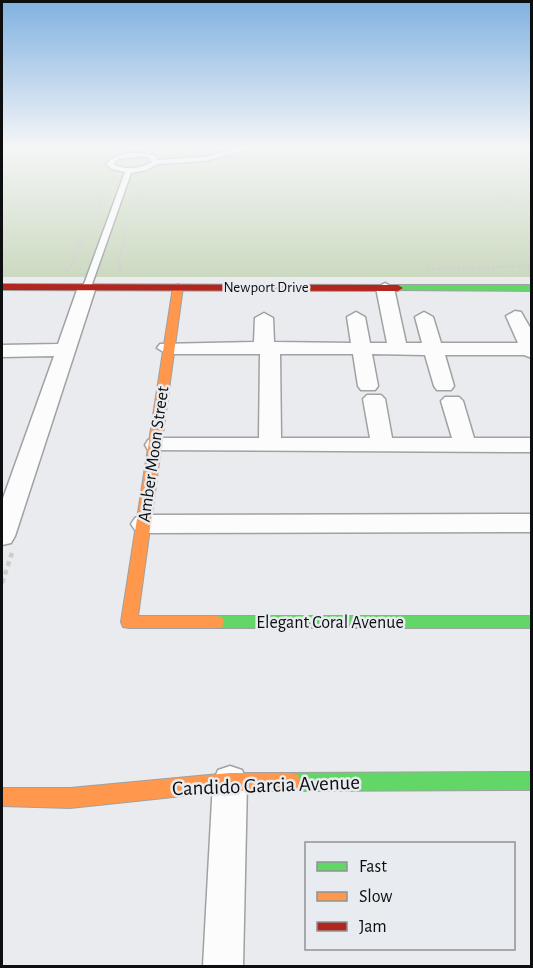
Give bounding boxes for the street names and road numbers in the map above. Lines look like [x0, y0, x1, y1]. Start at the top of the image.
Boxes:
street label: Newport Drive [223, 280, 309, 295]
street label: Amber Moon Street [136, 385, 172, 523]
street label: Elegant Coral Avenue [256, 614, 404, 632]
street label: Candido Garcia Avenue [172, 772, 360, 799]

